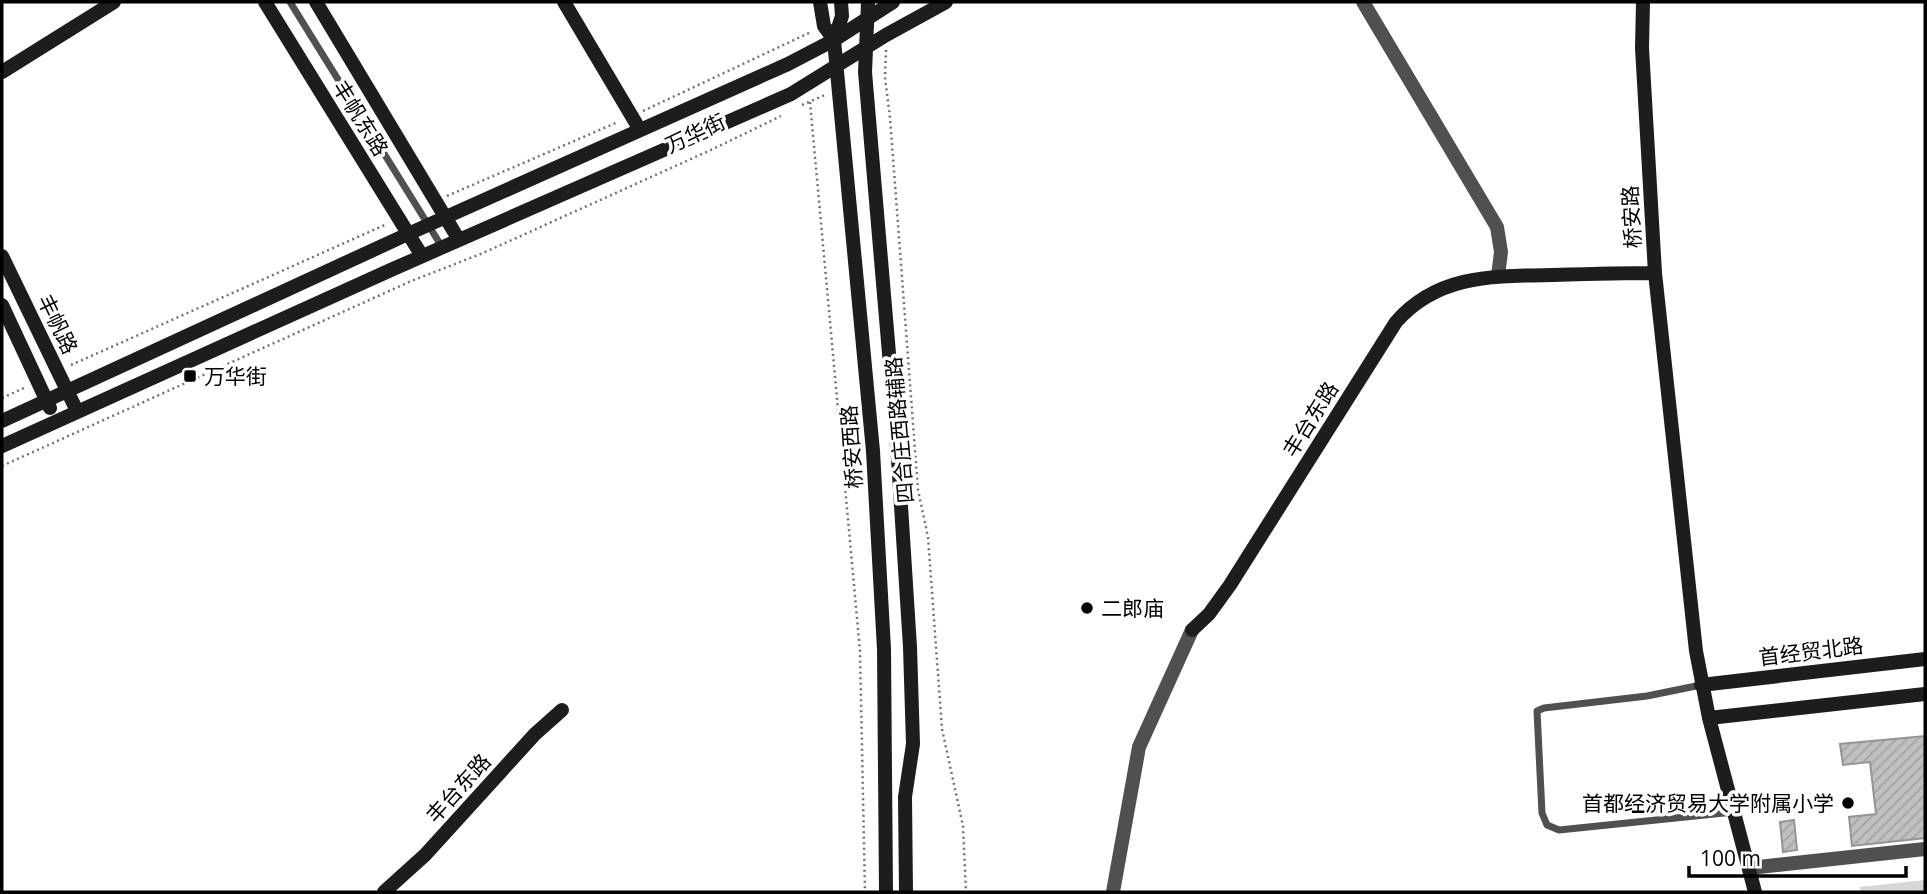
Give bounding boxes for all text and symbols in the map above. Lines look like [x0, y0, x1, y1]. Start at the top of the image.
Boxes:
street label: 丰帆东路 [327, 75, 395, 161]
street label: 万华街 [661, 107, 729, 159]
street label: 桥安路 [1615, 185, 1647, 249]
street label: 丰帆路 [32, 290, 84, 358]
street label: 四合庄西路辅路 [879, 356, 919, 504]
place label: 万华街 [204, 362, 267, 390]
marker: 万华街 [182, 368, 198, 384]
street label: 丰台东路 [1276, 376, 1344, 462]
street label: 桥安西路 [834, 404, 868, 490]
place label: 二郎庙 [1101, 594, 1164, 622]
marker: 二郎庙 [1079, 600, 1095, 616]
street label: 首经贸北路 [1757, 631, 1865, 671]
street label: 丰台东路 [419, 747, 497, 829]
place label: 首都经济贸易大学附属小学 [1582, 789, 1834, 817]
marker: 首都经济贸易大学附属小学 [1840, 795, 1856, 811]
scale bar [1689, 834, 1906, 878]
text: 100 m [1700, 844, 1761, 872]

